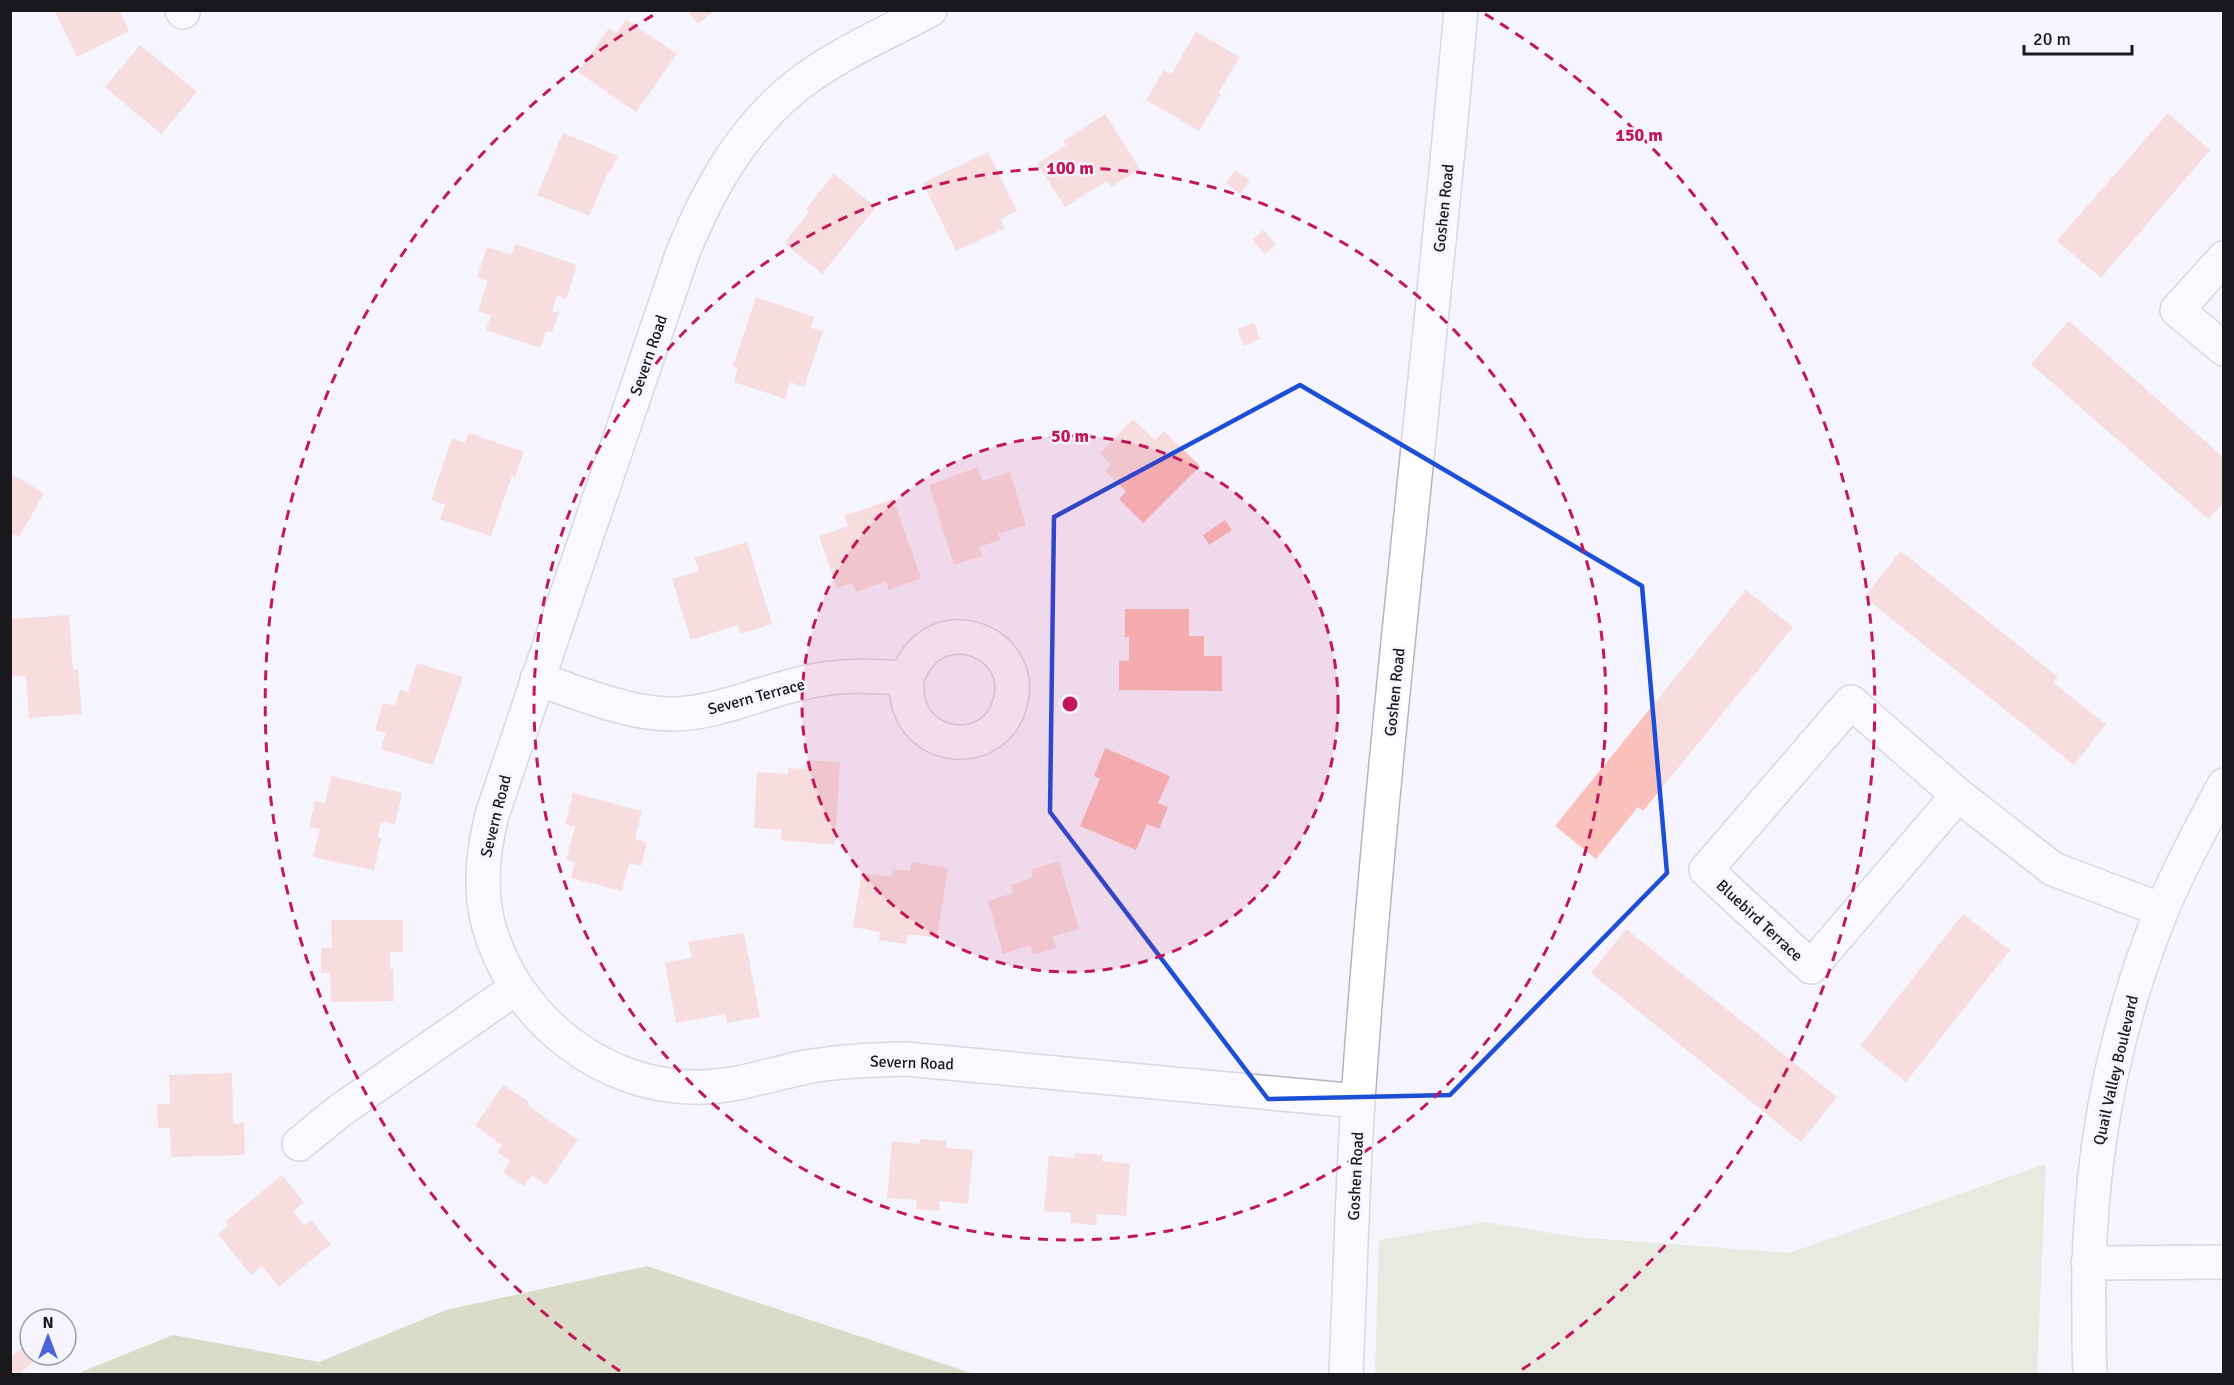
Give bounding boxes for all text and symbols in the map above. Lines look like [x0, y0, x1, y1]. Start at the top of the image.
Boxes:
scale bar [2024, 18, 2132, 56]
text: 20 m [2033, 28, 2071, 50]
text: 150 m [1615, 124, 1663, 146]
text: 100 m [1046, 157, 1094, 179]
street label: Goshen Road [1429, 163, 1459, 253]
street label: Severn Road [626, 312, 672, 398]
text: 50 m [1051, 425, 1089, 447]
street label: Goshen Road [1380, 647, 1410, 737]
street label: Severn Terrace [706, 674, 807, 720]
centre of rings [1060, 694, 1080, 714]
street label: Severn Road [476, 773, 516, 859]
street label: Bluebird Terrace [1712, 876, 1807, 966]
street label: Quail Valley Boulevard [2089, 993, 2143, 1147]
street label: Severn Road [870, 1052, 954, 1074]
street label: Goshen Road [1344, 1131, 1368, 1221]
north arrow [18, 1307, 78, 1367]
text: N [42, 1313, 54, 1333]

